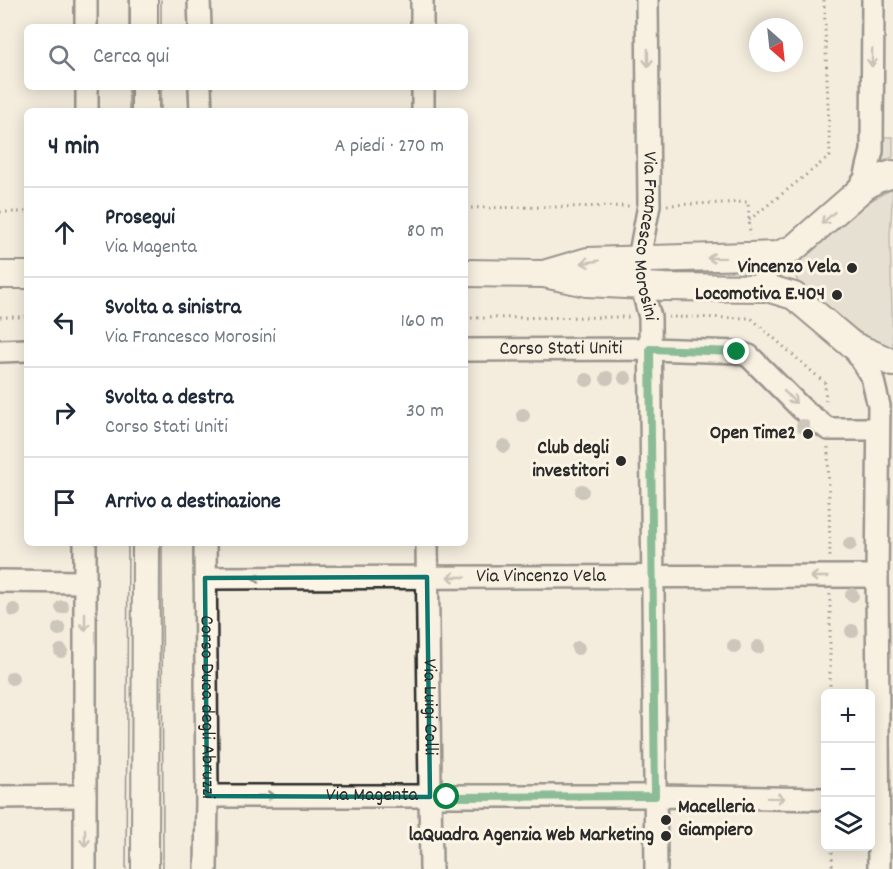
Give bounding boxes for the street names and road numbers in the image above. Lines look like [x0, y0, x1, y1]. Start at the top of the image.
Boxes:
street label: Via Francesco Morosini [625, 151, 664, 321]
street label: Corso Stati Uniti [499, 335, 623, 364]
street label: Via Vincenzo Vela [476, 563, 606, 591]
street label: Corso Duca degli Abruzzi [192, 615, 221, 799]
street label: Via Luigi Colli [414, 658, 444, 756]
street label: Via Magenta [326, 782, 419, 810]

